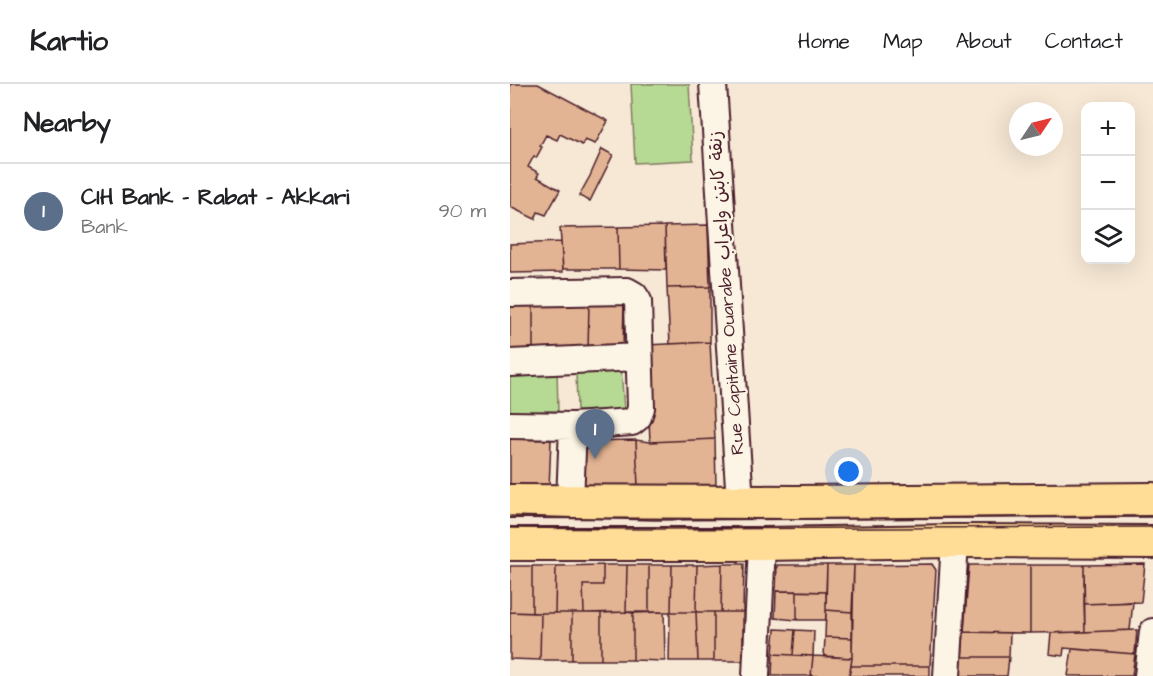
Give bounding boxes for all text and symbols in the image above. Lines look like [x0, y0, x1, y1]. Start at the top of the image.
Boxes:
text: Kartio [30, 22, 108, 61]
text: Home [798, 27, 850, 56]
text: Map [883, 27, 923, 56]
text: About [956, 27, 1012, 56]
text: Contact [1045, 27, 1123, 56]
north arrow [1009, 102, 1063, 156]
map controls [1081, 102, 1135, 264]
button: + [1081, 102, 1135, 156]
text: Nearby [24, 105, 111, 141]
street label: Rue Capitaine Ouarabe زنقة كابتن واعراب [703, 130, 750, 456]
button: − [1081, 156, 1135, 210]
text: CIH Bank - Rabat - Akkari [81, 182, 349, 213]
text: 1 [42, 197, 45, 225]
text: 90 m [438, 197, 486, 225]
button: layers [1081, 210, 1135, 264]
text: Bank [81, 213, 128, 241]
pin: 1 [576, 410, 614, 459]
your location [834, 457, 863, 486]

